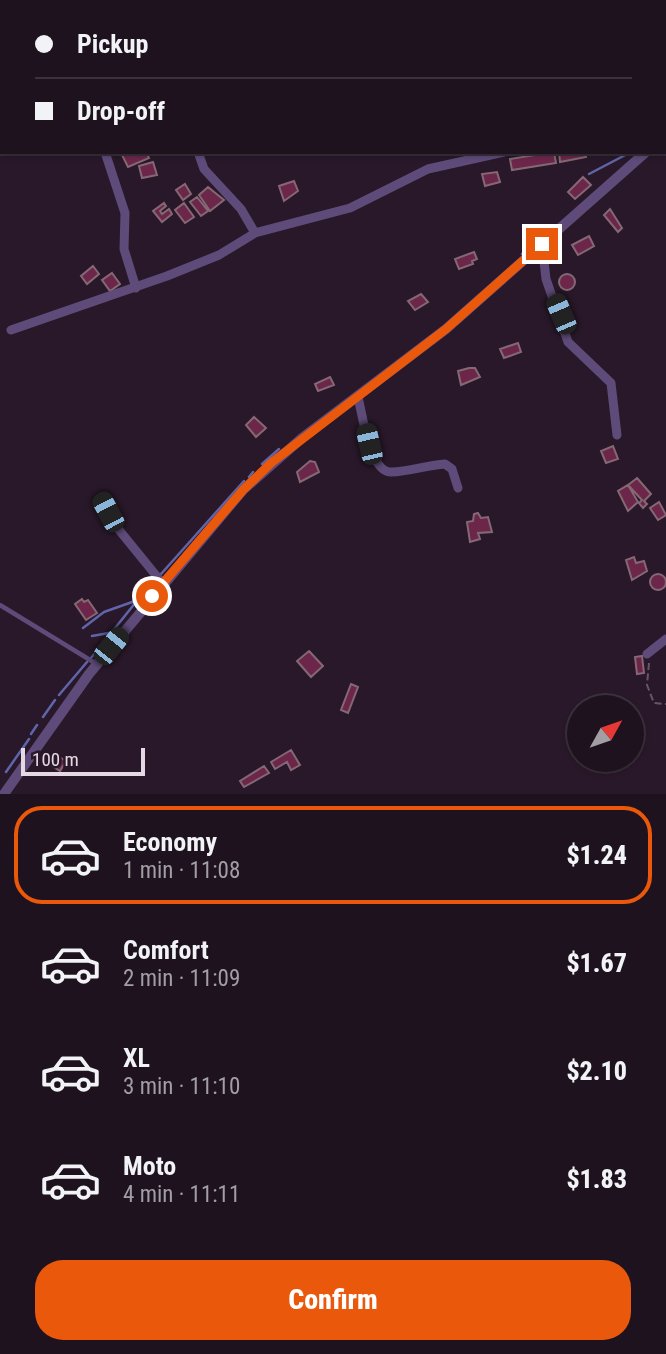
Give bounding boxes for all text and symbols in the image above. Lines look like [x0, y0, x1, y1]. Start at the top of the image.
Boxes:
text: Pickup [77, 29, 148, 59]
text: Drop-off [77, 96, 165, 126]
route end [526, 228, 558, 260]
car [544, 291, 579, 337]
car [355, 421, 384, 467]
car [89, 489, 128, 535]
route start [136, 580, 168, 612]
car [90, 623, 133, 669]
north arrow [567, 695, 644, 772]
map controls [567, 695, 644, 772]
scale bar [21, 745, 145, 777]
text: 100 m [32, 748, 79, 771]
icon: car [39, 824, 102, 887]
text: Economy [123, 827, 217, 857]
text: $1.24 [566, 840, 627, 870]
text: 1 min · 11:08 [123, 857, 240, 884]
icon: car [39, 932, 102, 995]
text: Comfort [123, 935, 209, 965]
text: $1.67 [566, 948, 627, 978]
text: 2 min · 11:09 [123, 965, 240, 992]
icon: car [39, 1040, 102, 1103]
text: XL [123, 1043, 150, 1073]
text: $2.10 [566, 1056, 627, 1086]
text: 3 min · 11:10 [123, 1073, 240, 1100]
icon: car [39, 1148, 102, 1211]
text: Moto [123, 1151, 176, 1181]
text: $1.83 [566, 1164, 627, 1194]
text: 4 min · 11:11 [123, 1181, 240, 1208]
button: Confirm [35, 1260, 631, 1340]

